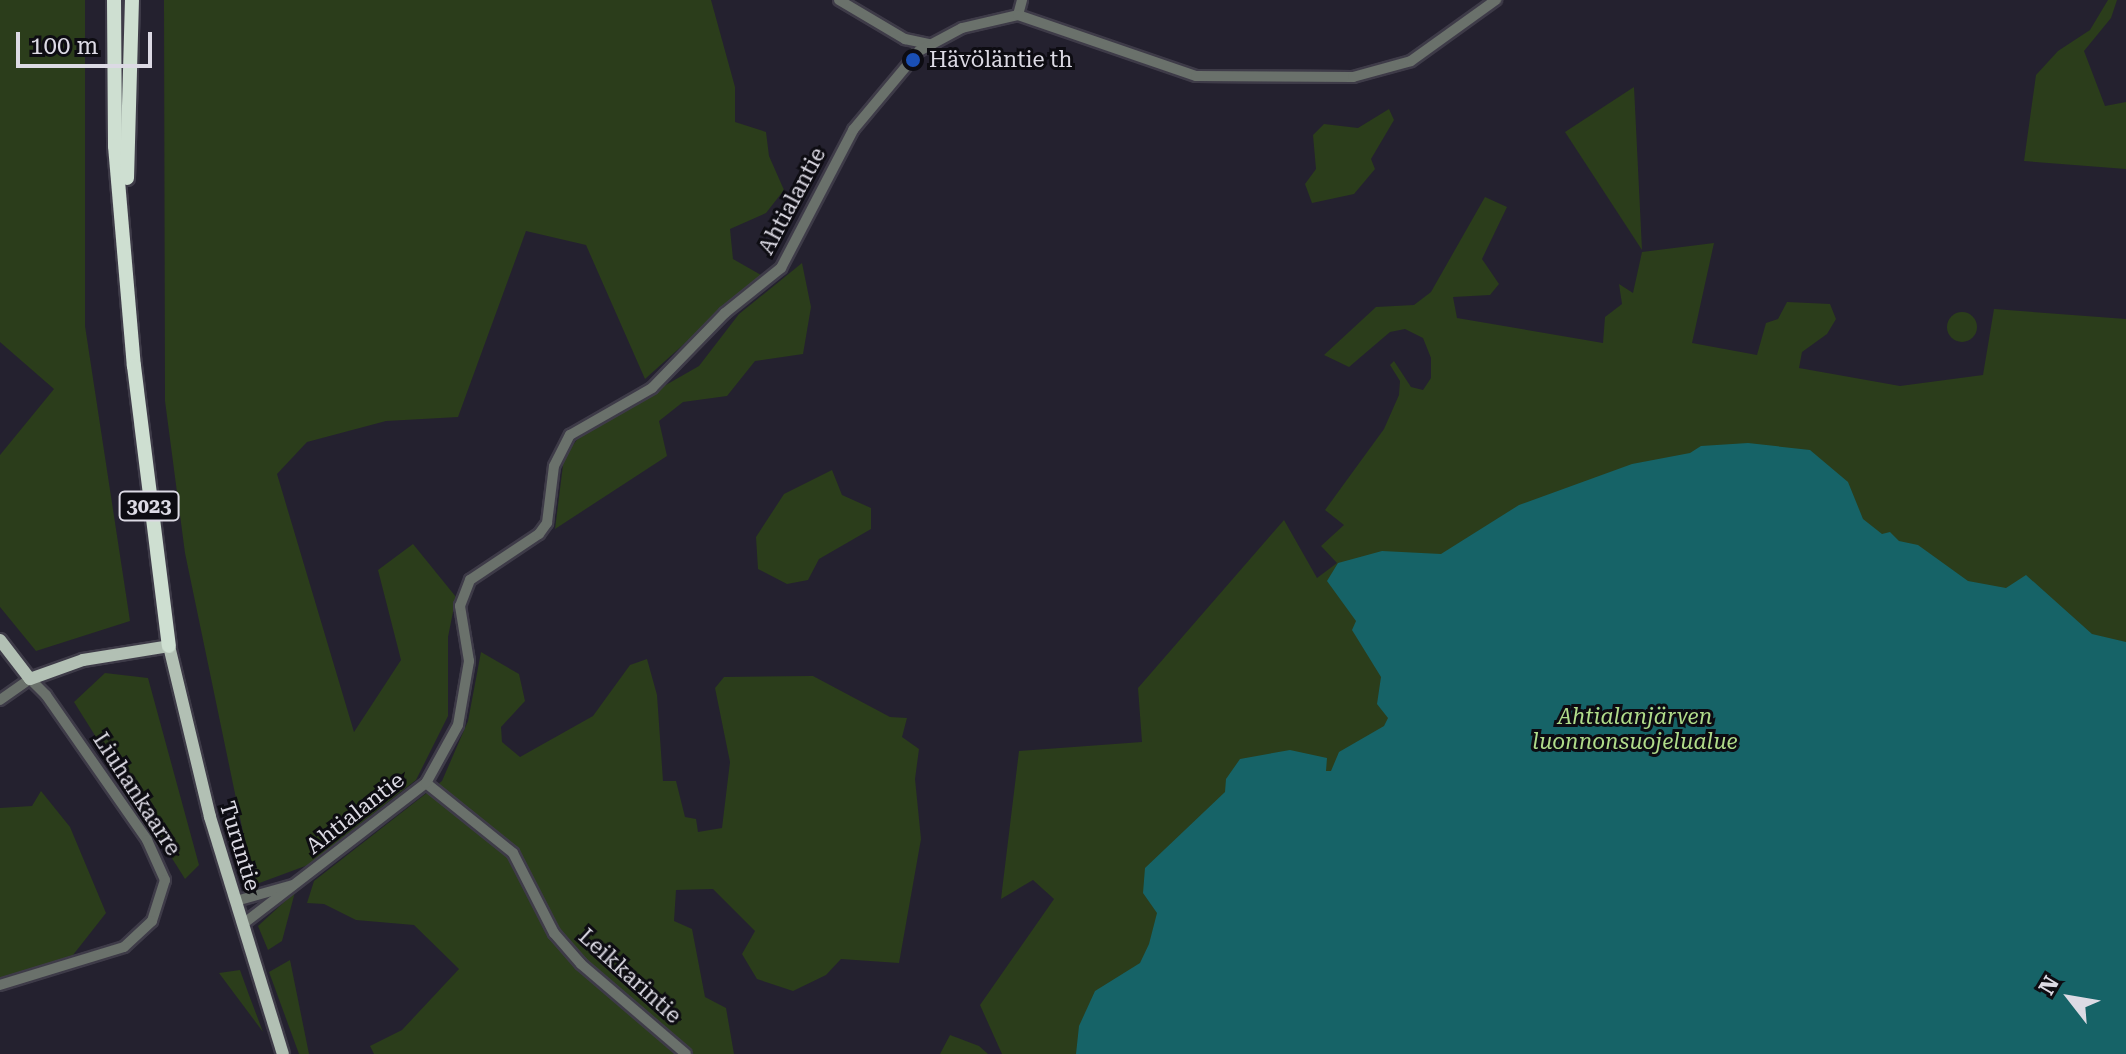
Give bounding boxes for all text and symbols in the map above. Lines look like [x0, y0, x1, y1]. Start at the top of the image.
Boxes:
scale bar [20, 16, 156, 66]
text: 100 m [30, 32, 98, 60]
place label: Hävöläntie th [929, 47, 1072, 73]
marker: Hävöläntie th [904, 51, 922, 69]
street label: Ahtialantie [753, 143, 831, 259]
road number: 3023 [117, 490, 181, 522]
park label: Ahtialanjärven luonnonsuojelualue [1532, 703, 1738, 754]
street label: Liuhankaarre [88, 728, 186, 860]
street label: Ahtialantie [301, 766, 409, 860]
street label: Turuntie [214, 798, 266, 894]
street label: Leikkarintie [573, 923, 687, 1029]
north arrow [2030, 958, 2110, 1038]
text: N [2034, 972, 2064, 999]

